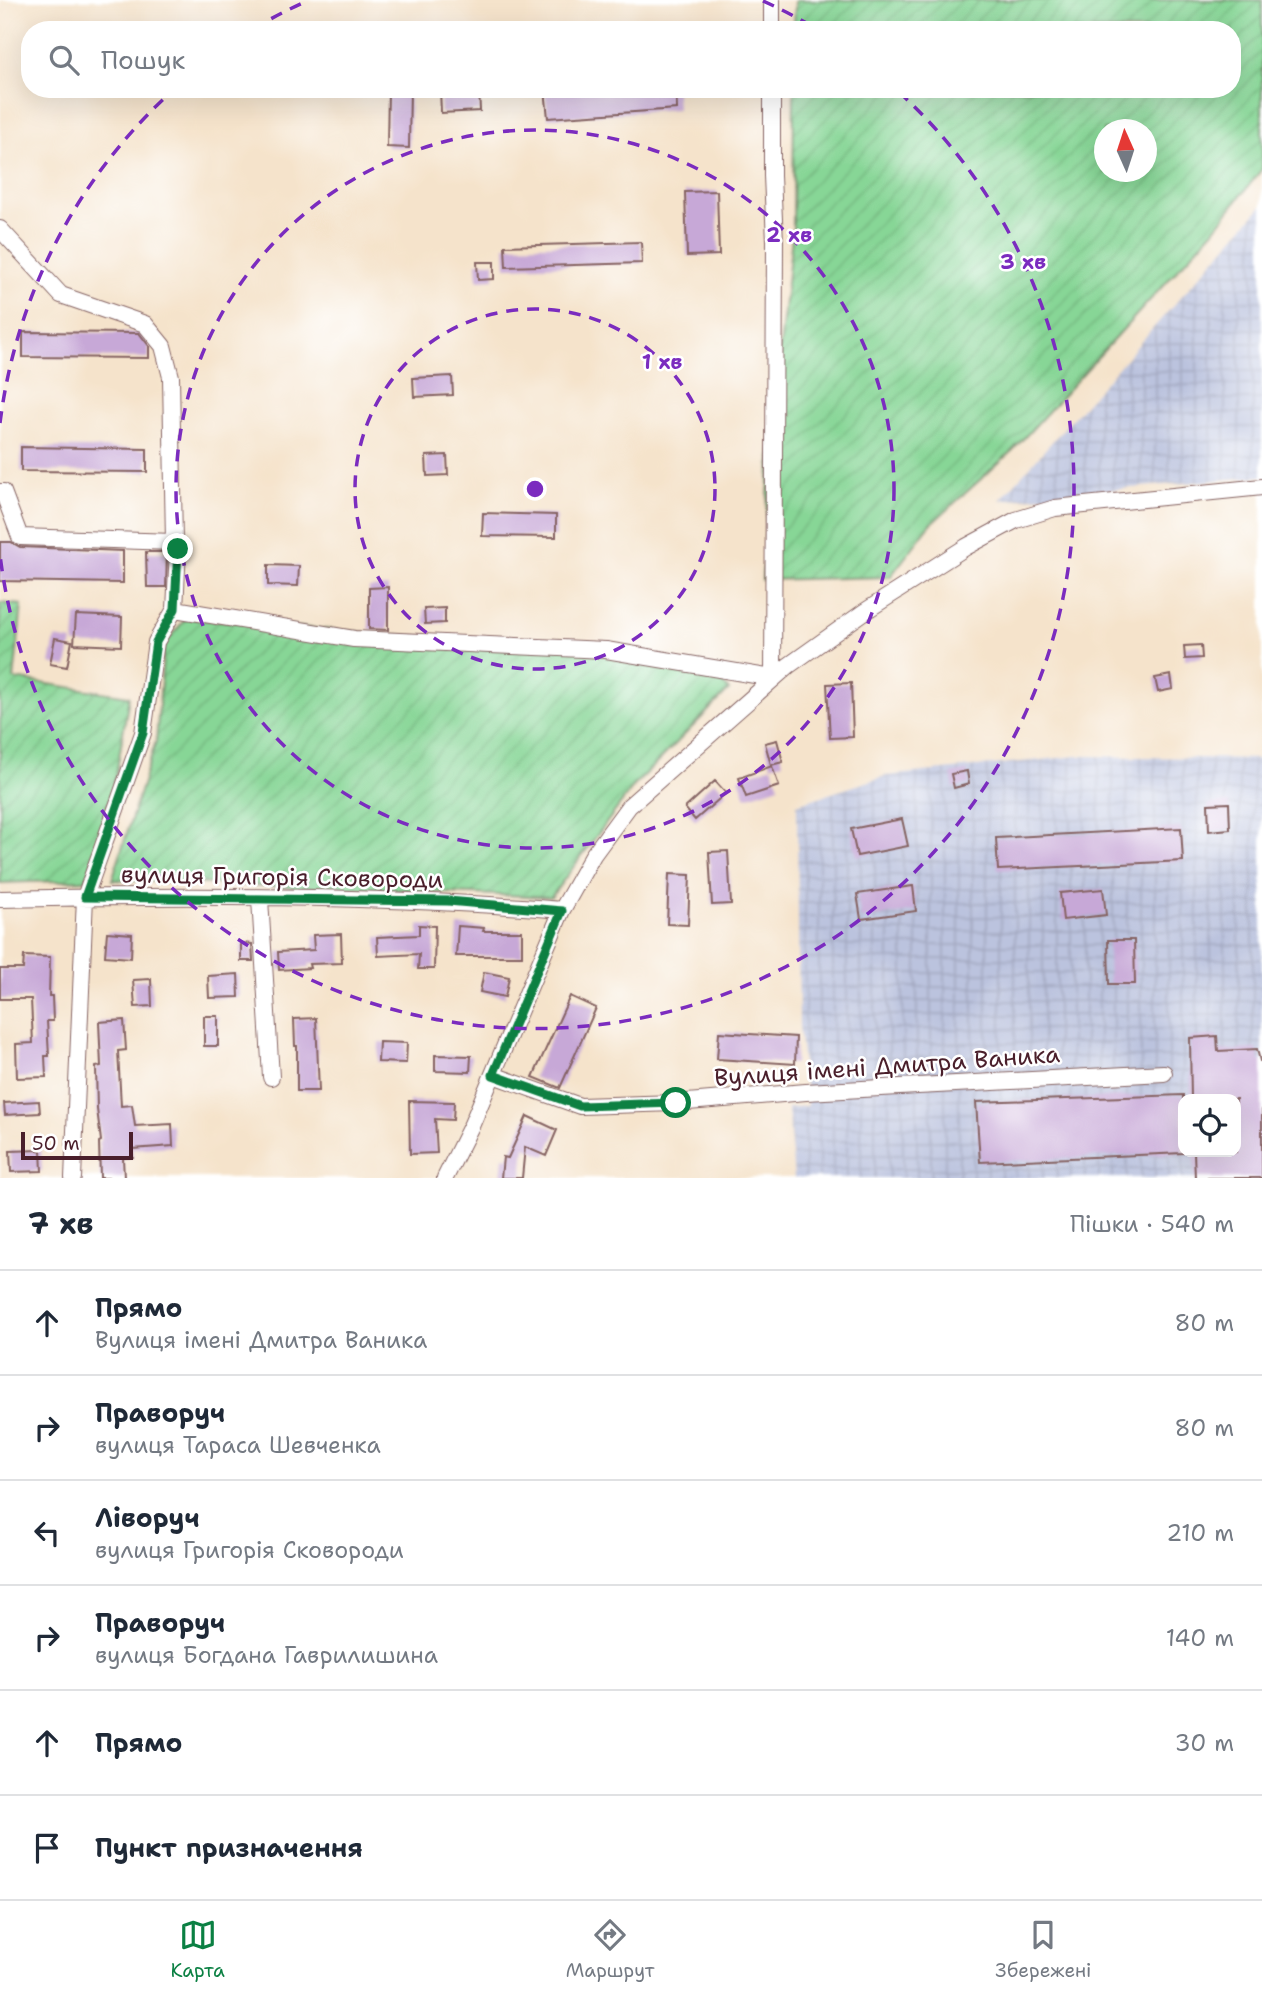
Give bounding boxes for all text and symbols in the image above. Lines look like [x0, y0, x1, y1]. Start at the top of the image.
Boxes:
search box [21, 21, 1241, 98]
icon: search [45, 41, 83, 79]
text: Пошук [101, 42, 185, 77]
north arrow [1094, 119, 1157, 182]
text: 2 хв [766, 221, 812, 249]
text: 3 хв [1000, 248, 1046, 276]
text: 1 хв [642, 348, 683, 376]
centre of rings [523, 477, 547, 501]
route end [162, 533, 193, 564]
street label: вулиця Григорія Сковороди [121, 858, 443, 896]
street label: Вулиця імені Дмитра Ваника [713, 1038, 1061, 1094]
route start [660, 1087, 691, 1118]
map controls [1178, 1094, 1241, 1157]
button: locate [1178, 1094, 1241, 1157]
scale bar [21, 1129, 133, 1161]
text: 50 m [32, 1131, 80, 1156]
text: 7 хв [28, 1203, 93, 1244]
text: Пішки · 540 m [1070, 1209, 1234, 1239]
text: Прямо [95, 1290, 183, 1325]
icon: ahead [28, 1304, 66, 1342]
text: 80 m [1175, 1308, 1234, 1338]
text: Вулиця імені Дмитра Ваника [95, 1325, 427, 1355]
text: Праворуч [95, 1395, 225, 1430]
icon: right [28, 1409, 66, 1447]
text: 80 m [1175, 1413, 1234, 1443]
text: вулиця Тараса Шевченка [95, 1430, 381, 1460]
text: Ліворуч [95, 1500, 200, 1535]
icon: left [28, 1514, 66, 1552]
text: 210 m [1166, 1518, 1234, 1548]
text: вулиця Григорія Сковороди [95, 1535, 404, 1565]
text: Праворуч [95, 1605, 225, 1640]
icon: right [28, 1619, 66, 1657]
text: 140 m [1166, 1623, 1234, 1653]
text: вулиця Богдана Гаврилишина [95, 1640, 438, 1670]
icon: ahead [28, 1724, 66, 1762]
text: Прямо [95, 1725, 183, 1760]
text: 30 m [1175, 1728, 1234, 1758]
icon: arrive [28, 1829, 66, 1867]
text: Пункт призначення [95, 1830, 363, 1865]
tab: Карта [170, 1916, 225, 1983]
tab: Маршрут [566, 1916, 654, 1983]
tab: Збережені [995, 1916, 1092, 1983]

